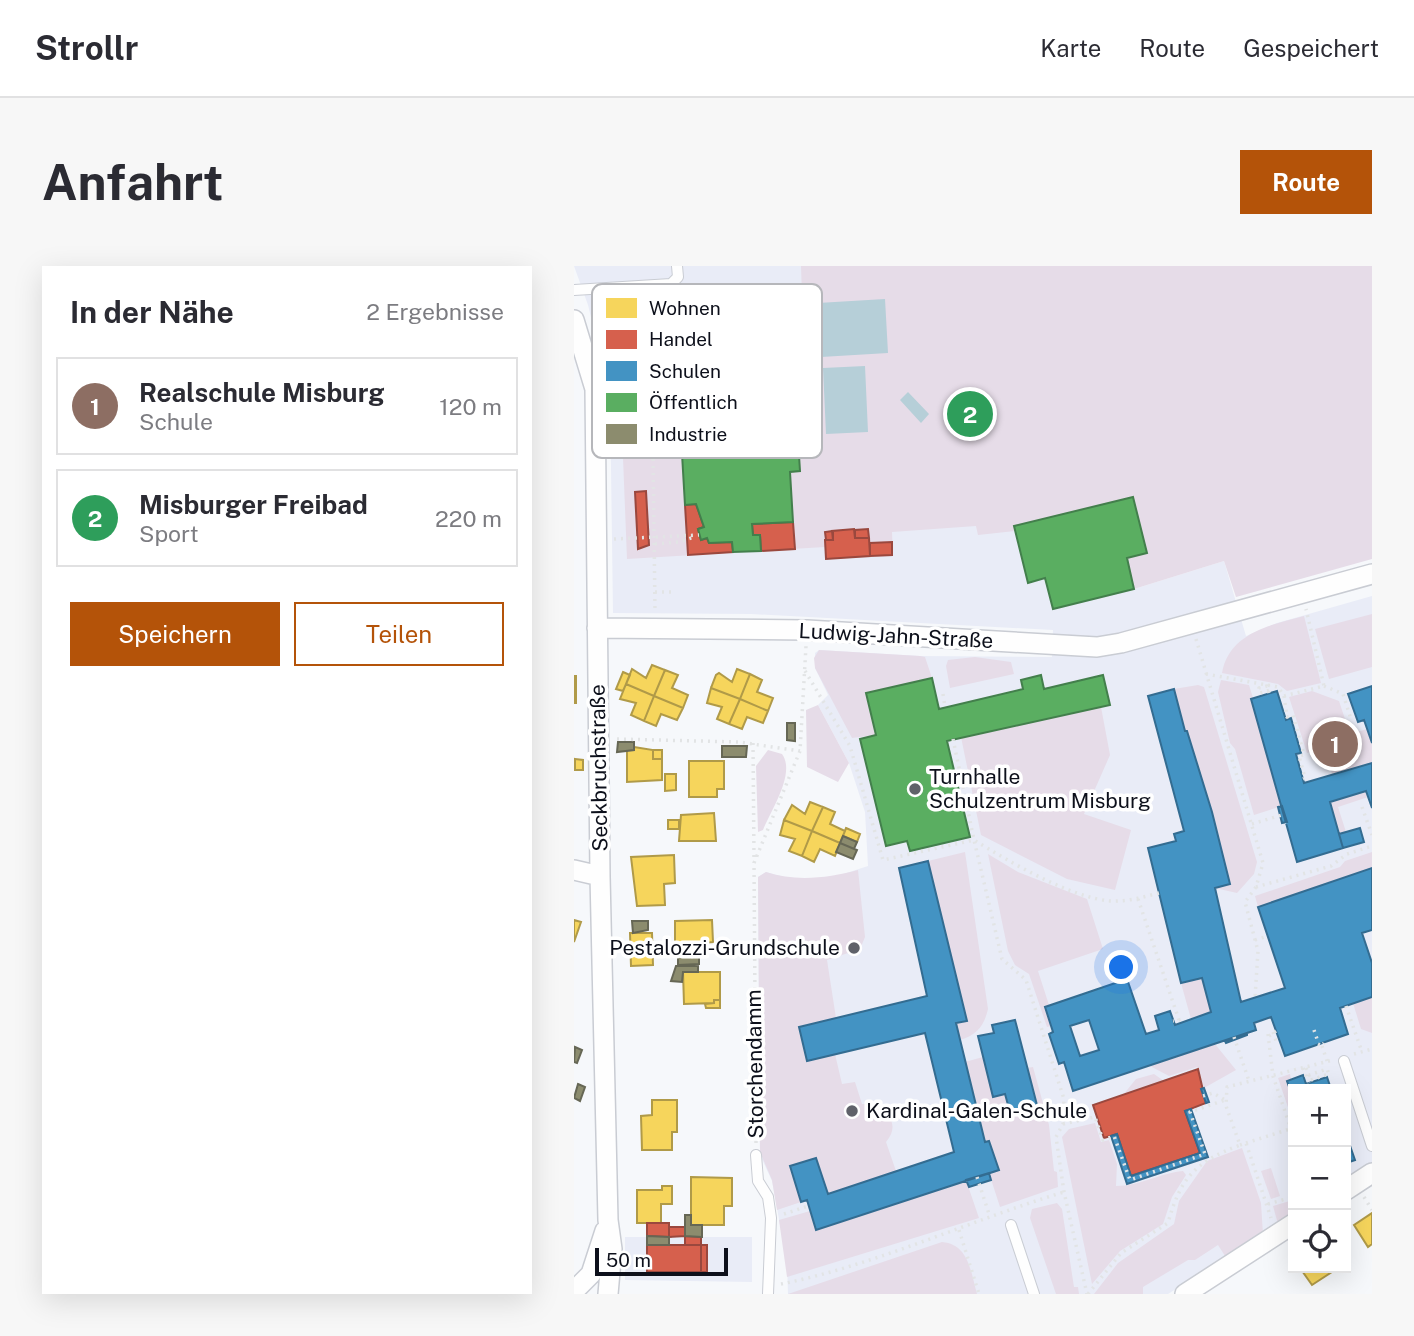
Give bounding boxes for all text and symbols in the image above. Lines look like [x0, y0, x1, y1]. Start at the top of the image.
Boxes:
text: Strollr [35, 29, 138, 67]
text: Karte [1040, 34, 1101, 62]
text: Route [1139, 34, 1205, 62]
text: Gespeichert [1243, 34, 1379, 62]
button: Route [1240, 150, 1372, 214]
text: Anfahrt [42, 153, 223, 211]
legend [592, 284, 822, 458]
text: In der Nähe [70, 294, 234, 330]
text: Wohnen [649, 297, 721, 319]
text: 2 Ergebnisse [366, 298, 504, 325]
text: Handel [649, 328, 713, 350]
text: Schulen [649, 360, 721, 382]
text: Realschule Misburg [139, 377, 385, 408]
pin: 2 [947, 388, 993, 440]
text: Öffentlich [649, 391, 738, 413]
text: 1 [90, 393, 100, 420]
text: 120 m [439, 393, 502, 420]
text: Schule [139, 408, 213, 435]
text: Industrie [649, 423, 727, 445]
text: Misburger Freibad [139, 489, 368, 520]
text: 2 [88, 505, 102, 532]
text: 220 m [435, 505, 502, 532]
text: Sport [139, 520, 199, 547]
button: Speichern [70, 602, 280, 666]
button: Teilen [294, 602, 504, 666]
street label: Ludwig-Jahn-Straße [798, 618, 994, 653]
street label: Seckbruchstraße [585, 684, 612, 852]
pin: 1 [1312, 718, 1358, 770]
place label: Turnhalle Schulzentrum Misburg [929, 764, 1151, 813]
marker: Turnhalle Schulzentrum Misburg [907, 781, 923, 797]
place label: Pestalozzi-Grundschule [609, 935, 840, 960]
marker: Pestalozzi-Grundschule [846, 940, 862, 956]
your location [1104, 950, 1138, 984]
street label: Storchendamm [741, 989, 768, 1139]
map controls [1288, 1084, 1351, 1273]
button: + [1288, 1084, 1351, 1147]
place label: Kardinal-Galen-Schule [866, 1098, 1087, 1123]
marker: Kardinal-Galen-Schule [844, 1103, 860, 1119]
button: − [1288, 1147, 1351, 1210]
button: locate [1288, 1210, 1351, 1273]
scale bar [595, 1245, 728, 1277]
text: 50 m [606, 1249, 651, 1271]

